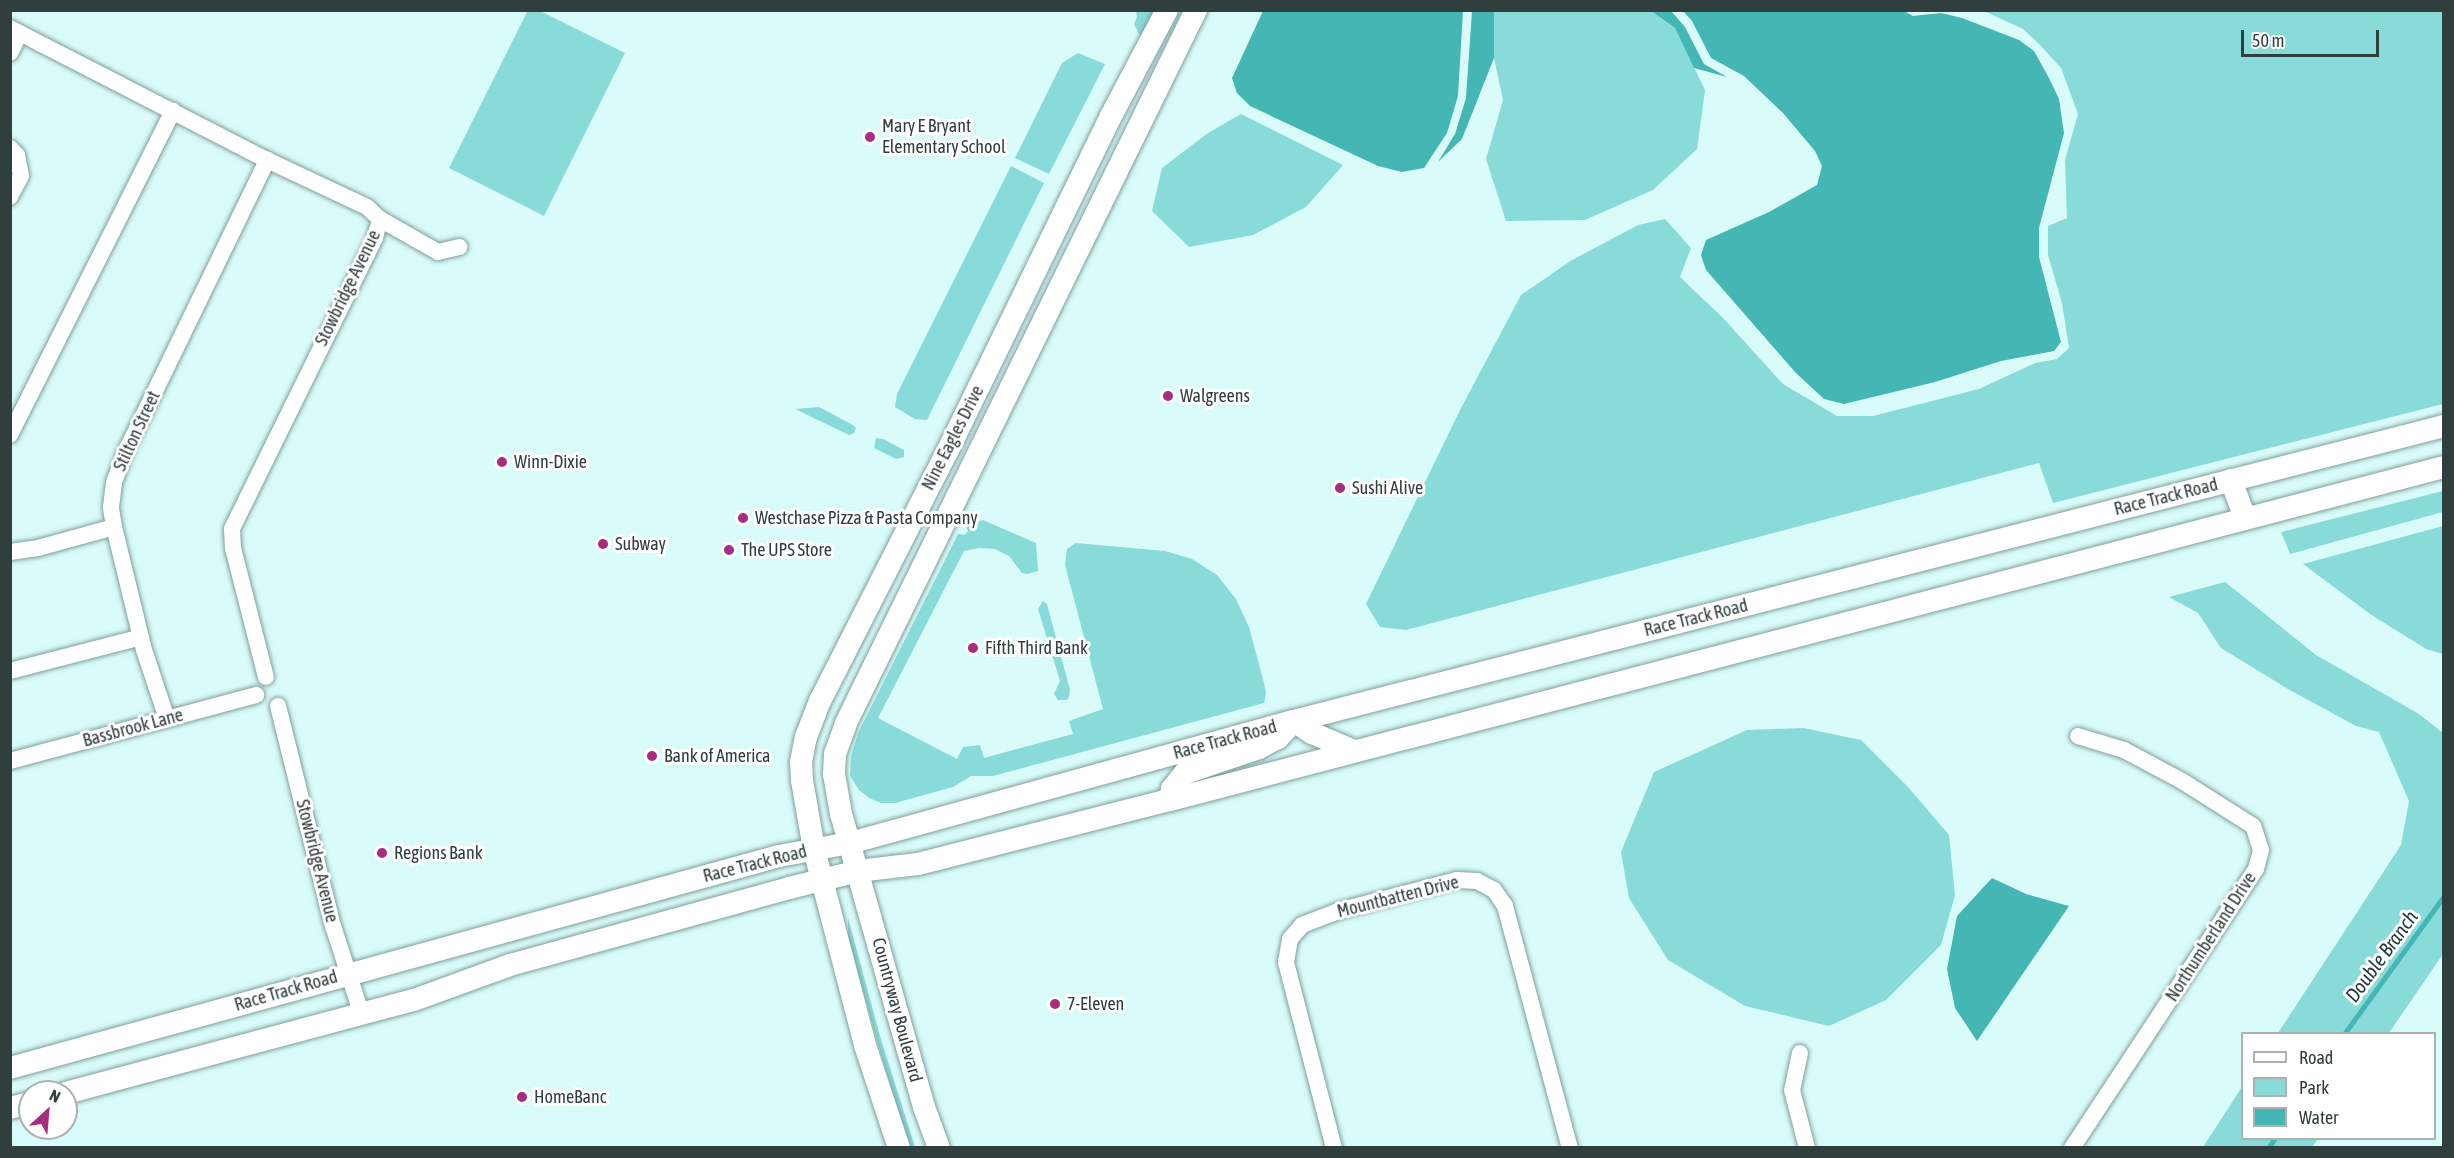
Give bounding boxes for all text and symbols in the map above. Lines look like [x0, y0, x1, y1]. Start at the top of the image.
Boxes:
scale bar [2244, 18, 2382, 56]
text: 50 m [2252, 30, 2284, 51]
place label: Mary E Bryant Elementary School [882, 116, 1006, 158]
marker: Mary E Bryant Elementary School [863, 130, 877, 144]
street label: Stowbridge Avenue [311, 227, 385, 349]
street label: Nine Eagles Drive [917, 382, 989, 494]
place label: Walgreens [1180, 385, 1250, 407]
street label: Stilton Street [109, 388, 165, 474]
marker: Walgreens [1161, 389, 1175, 403]
place label: Winn-Dixie [514, 451, 587, 473]
marker: Winn-Dixie [495, 455, 509, 469]
street label: Race Track Road [2112, 474, 2220, 520]
place label: Sushi Alive [1352, 477, 1423, 499]
marker: Sushi Alive [1333, 481, 1347, 495]
place label: Westchase Pizza & Pasta Company [755, 507, 978, 529]
marker: Westchase Pizza & Pasta Company [736, 511, 750, 525]
place label: Subway [615, 533, 666, 555]
marker: Subway [596, 537, 610, 551]
place label: The UPS Store [741, 539, 832, 561]
marker: The UPS Store [722, 543, 736, 557]
street label: Race Track Road [1642, 595, 1750, 641]
place label: Fifth Third Bank [985, 637, 1088, 659]
marker: Fifth Third Bank [966, 641, 980, 655]
street label: Bassbrook Lane [80, 704, 186, 752]
street label: Race Track Road [1171, 716, 1279, 764]
place label: Bank of America [664, 745, 770, 767]
marker: Bank of America [645, 749, 659, 763]
street label: Stowbridge Avenue [291, 797, 343, 925]
street label: Race Track Road [701, 841, 809, 887]
place label: Regions Bank [394, 842, 483, 864]
marker: Regions Bank [375, 846, 389, 860]
street label: Northumberland Drive [2161, 868, 2261, 1006]
street label: Mountbatten Drive [1335, 871, 1461, 923]
water label: Double Branch [2340, 905, 2422, 1007]
street label: Countryway Boulevard [867, 936, 927, 1084]
street label: Race Track Road [232, 966, 340, 1016]
place label: 7-Eleven [1067, 993, 1124, 1015]
marker: 7-Eleven [1048, 997, 1062, 1011]
legend [2241, 1032, 2436, 1140]
text: Road [2299, 1047, 2333, 1068]
text: Park [2299, 1077, 2329, 1098]
north arrow [18, 1080, 78, 1140]
text: N [47, 1085, 63, 1106]
place label: HomeBanc [534, 1086, 606, 1108]
marker: HomeBanc [515, 1090, 529, 1104]
text: Water [2299, 1107, 2338, 1128]

